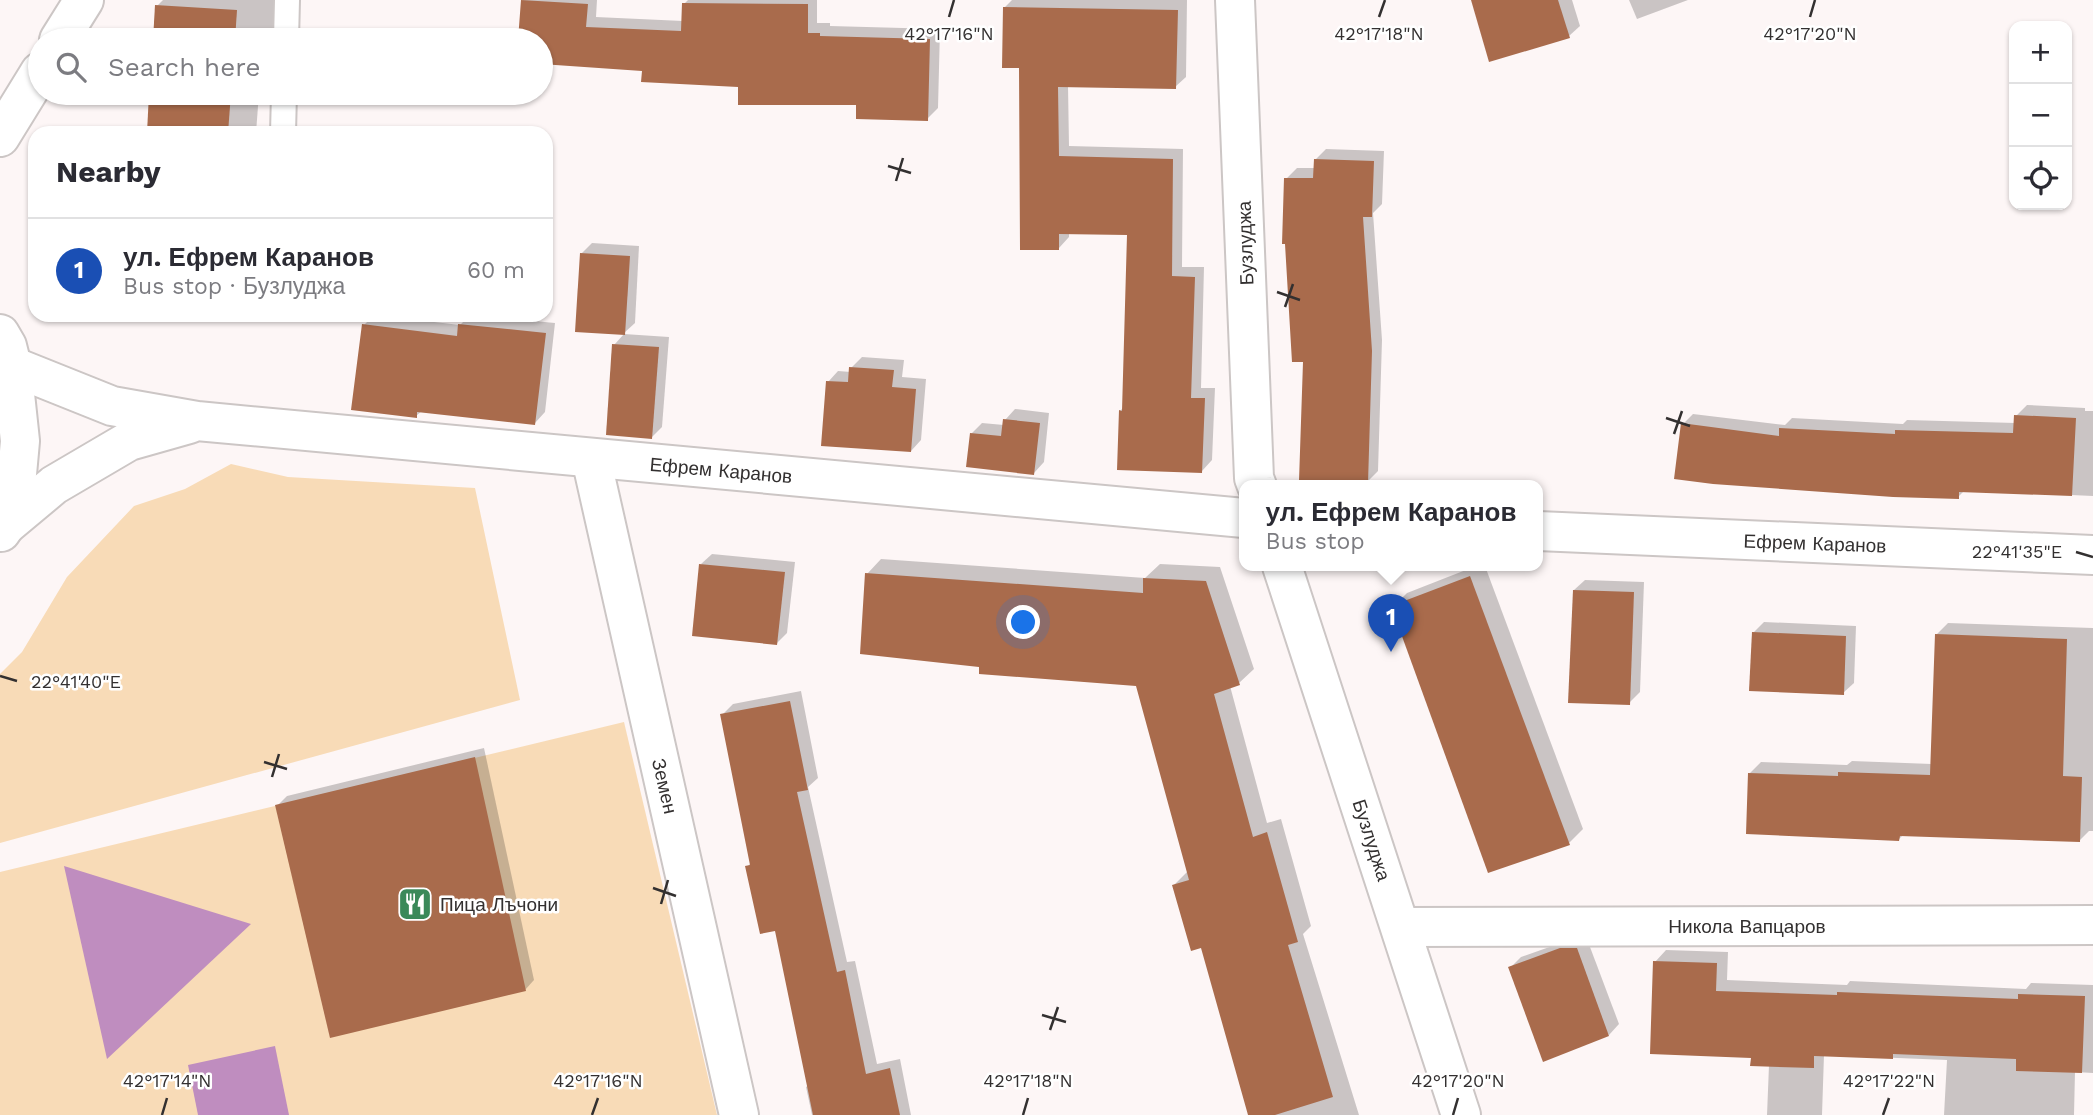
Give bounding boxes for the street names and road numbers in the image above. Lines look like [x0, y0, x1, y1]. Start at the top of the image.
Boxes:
street label: Бузлуджа [1233, 200, 1258, 286]
street label: Ефрем Каранов [649, 453, 793, 488]
street label: Ефрем Каранов [1743, 530, 1887, 557]
street label: Земен [647, 756, 682, 816]
street label: Бузлуджа [1348, 796, 1396, 884]
street label: Никола Вапцаров [1668, 915, 1826, 938]

